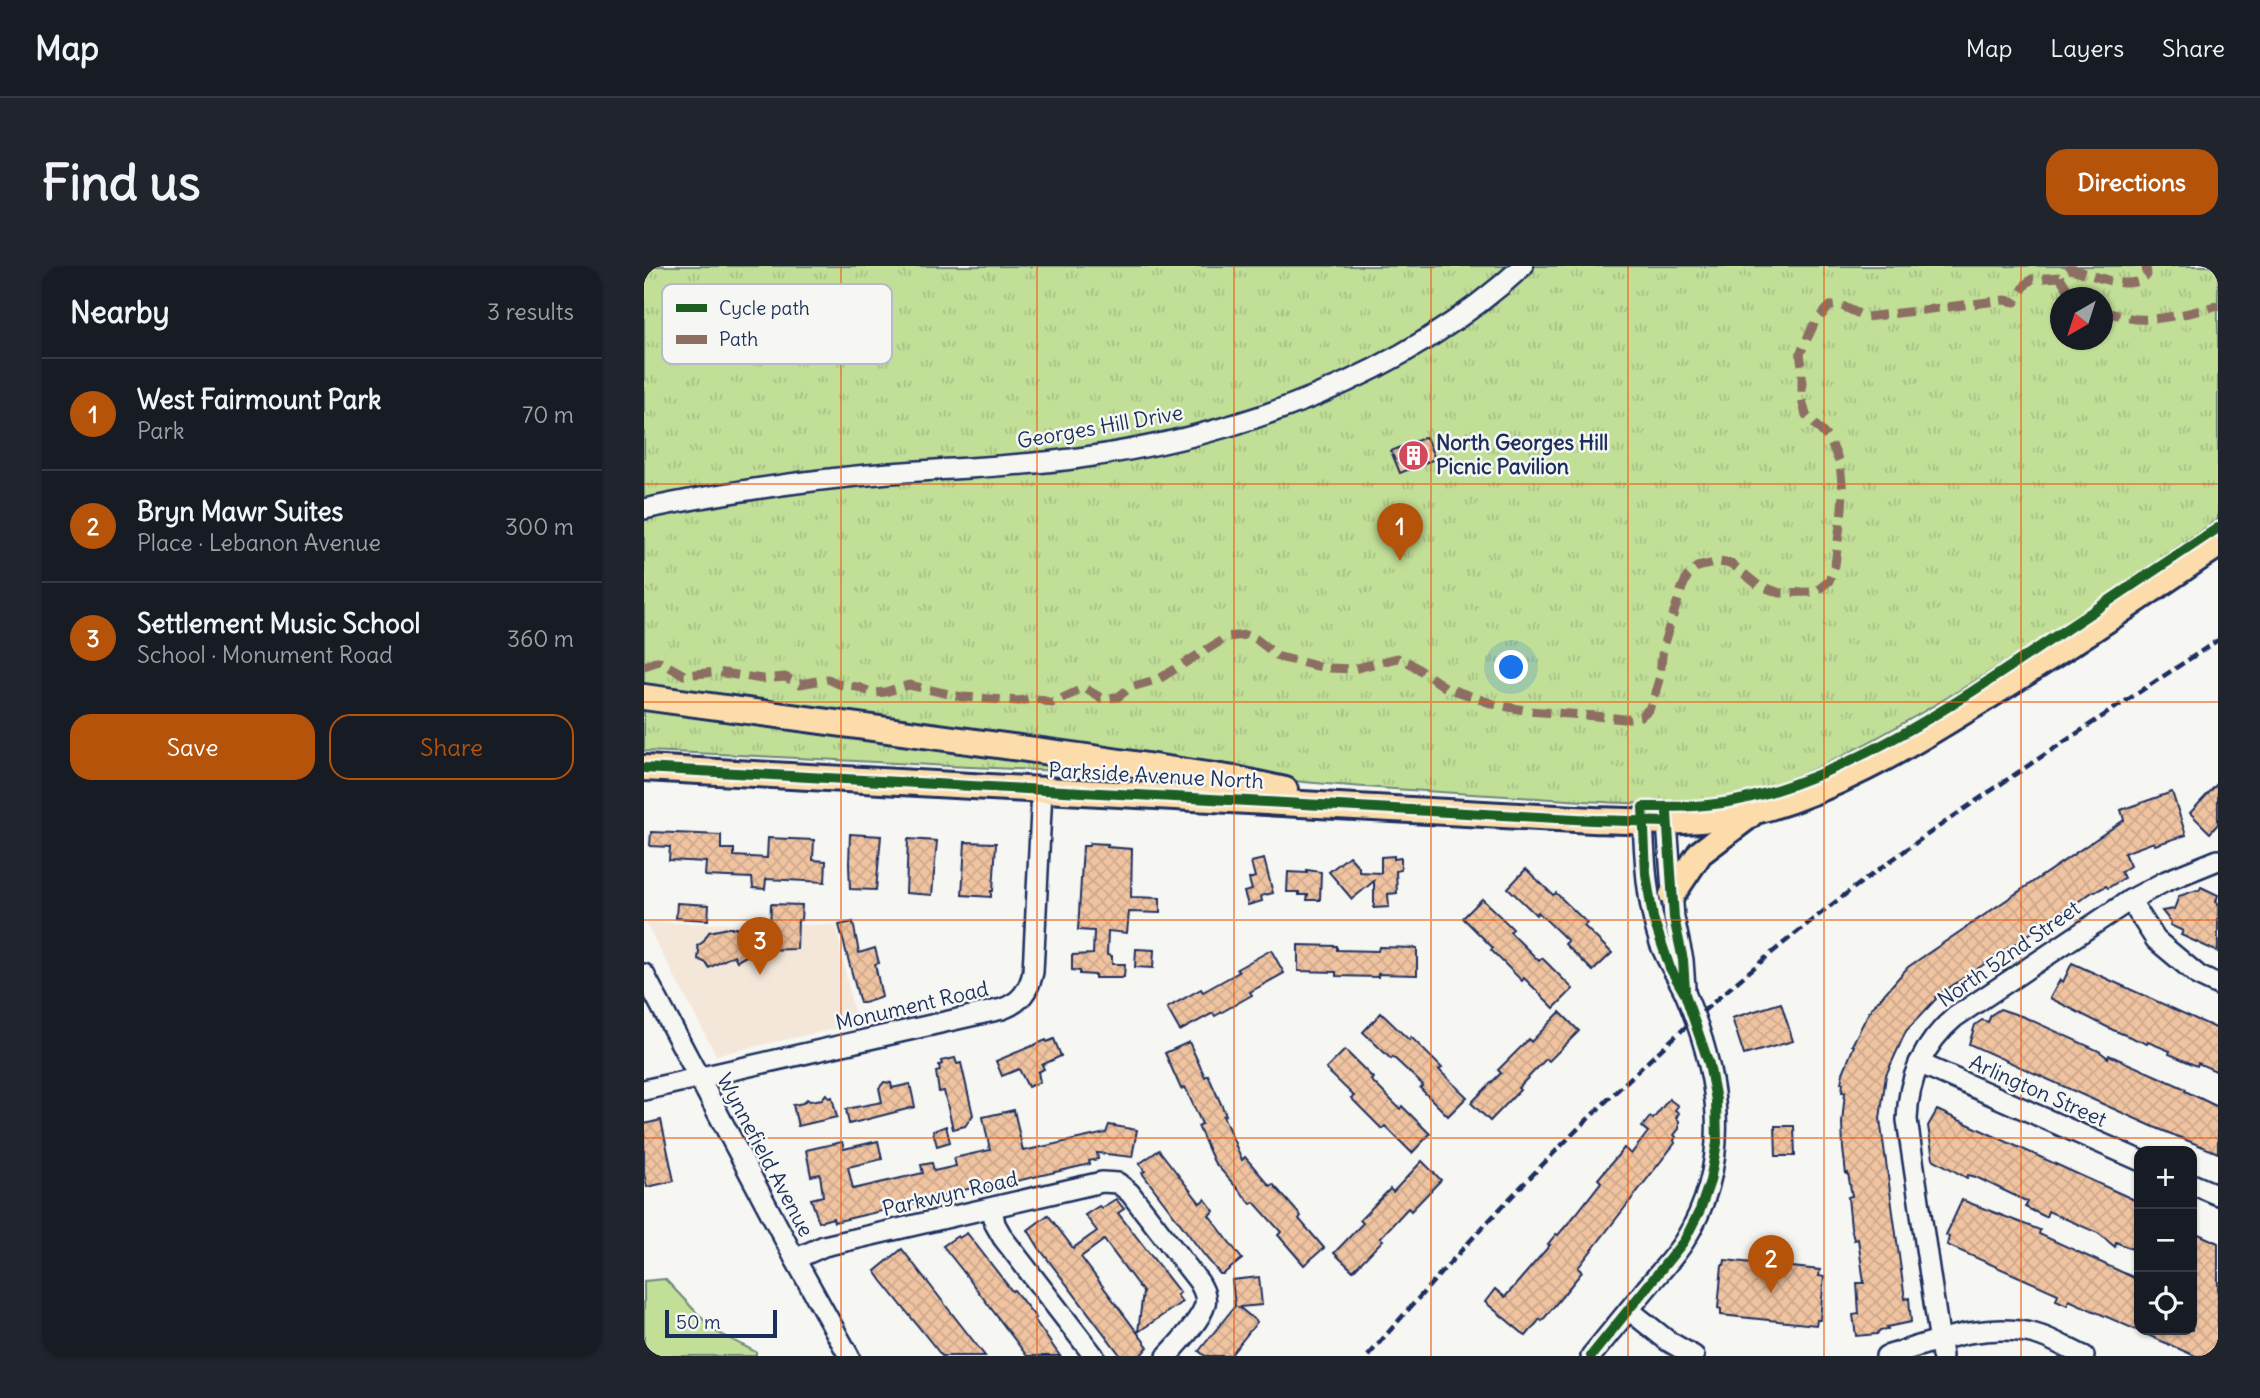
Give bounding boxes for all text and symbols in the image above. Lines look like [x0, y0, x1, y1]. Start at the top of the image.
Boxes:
text: Map [35, 27, 99, 69]
text: Map [1966, 33, 2012, 63]
text: Layers [2050, 33, 2124, 63]
text: Share [2162, 33, 2225, 63]
button: Directions [2046, 149, 2218, 215]
text: Find us [42, 152, 200, 213]
legend [662, 284, 892, 364]
north arrow [2050, 287, 2113, 350]
text: Nearby [70, 293, 170, 331]
text: Cycle path [719, 296, 810, 320]
text: 3 results [487, 297, 574, 326]
text: Path [719, 327, 758, 351]
text: West Fairmount Park [137, 383, 381, 416]
street label: Georges Hill Drive [1015, 399, 1185, 454]
text: 1 [88, 400, 98, 429]
text: 70 m [522, 400, 574, 429]
text: Park [137, 416, 185, 445]
place label: North Georges Hill Picnic Pavilion [1436, 429, 1608, 480]
building icon: North Georges Hill Picnic Pavilion [1396, 438, 1430, 472]
text: Bryn Mawr Suites [137, 495, 343, 528]
pin: 1 [1377, 503, 1423, 561]
text: 2 [87, 512, 99, 541]
text: 300 m [505, 512, 574, 541]
text: Place · Lebanon Avenue [137, 528, 381, 557]
text: Settlement Music School [137, 607, 420, 640]
text: 3 [86, 624, 100, 653]
text: 360 m [507, 624, 574, 653]
text: School · Monument Road [137, 640, 393, 669]
your location [1494, 650, 1528, 684]
button: Save [70, 714, 315, 780]
button: Share [329, 714, 574, 780]
street label: Parkside Avenue North [1048, 756, 1264, 795]
street label: North 52nd Street [1932, 894, 2085, 1013]
pin: 3 [737, 917, 783, 975]
street label: Monument Road [833, 975, 991, 1036]
street label: Arlington Street [1965, 1048, 2111, 1133]
street label: Wynnefield Avenue [711, 1068, 820, 1241]
map controls [2134, 1146, 2197, 1335]
button: + [2134, 1146, 2197, 1209]
street label: Parkwyn Road [880, 1165, 1020, 1222]
button: − [2134, 1209, 2197, 1272]
pin: 2 [1748, 1235, 1794, 1293]
button: locate [2134, 1272, 2197, 1335]
scale bar [665, 1307, 777, 1339]
text: 50 m [676, 1310, 721, 1334]

